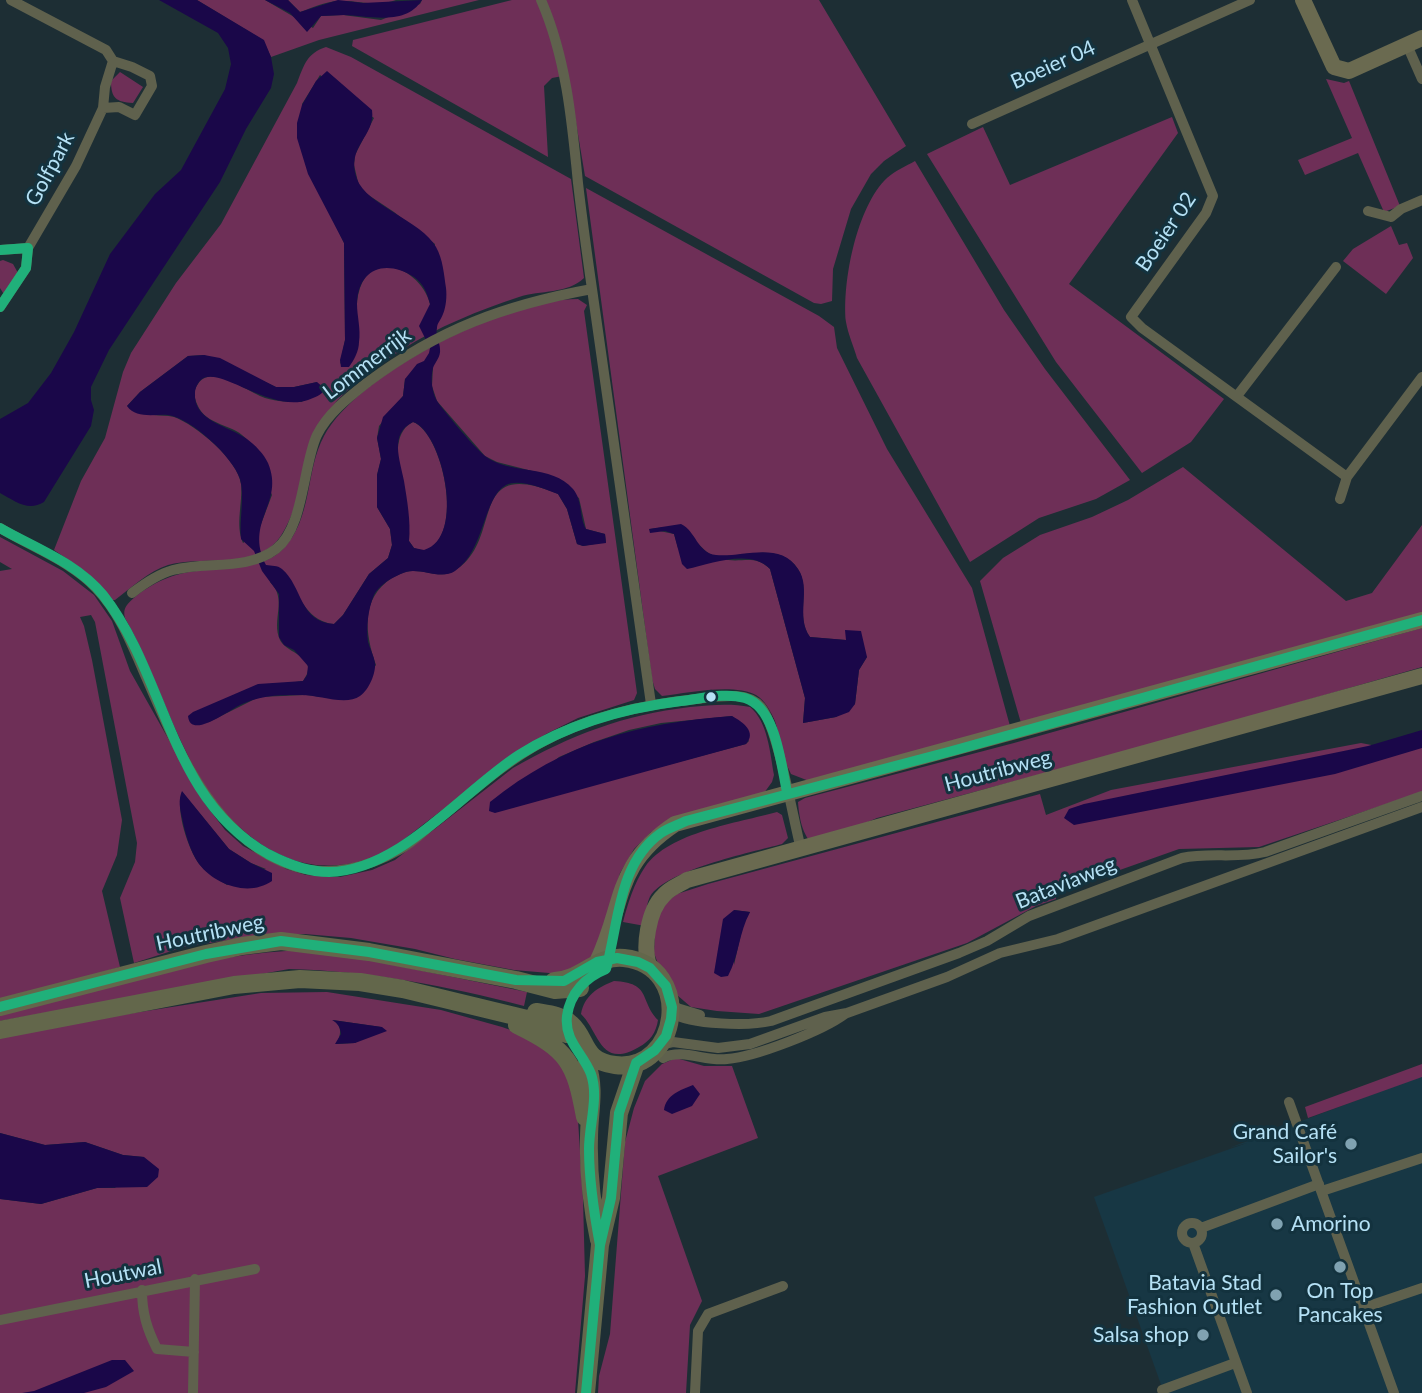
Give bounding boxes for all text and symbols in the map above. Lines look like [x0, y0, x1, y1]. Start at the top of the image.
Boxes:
street label: Boeier 04 [1007, 35, 1099, 95]
street label: Golfpark [20, 128, 80, 210]
street label: Boeier 02 [1130, 188, 1202, 276]
street label: Lommerrijk [318, 323, 416, 405]
unlabelled marker [704, 690, 718, 704]
street label: Houtribweg [942, 745, 1054, 797]
street label: Bataviaweg [1012, 851, 1120, 915]
street label: Houtribweg [154, 909, 266, 957]
place label: Grand Café Sailor's [1233, 1119, 1337, 1169]
marker: Grand Café Sailor's [1343, 1136, 1359, 1152]
place label: Amorino [1291, 1211, 1371, 1237]
marker: Amorino [1269, 1216, 1285, 1232]
street label: Houtwal [82, 1254, 164, 1294]
marker: On Top Pancakes [1332, 1259, 1348, 1275]
place label: Batavia Stad Fashion Outlet [1127, 1270, 1262, 1320]
place label: On Top Pancakes [1297, 1278, 1383, 1328]
marker: Batavia Stad Fashion Outlet [1268, 1287, 1284, 1303]
place label: Salsa shop [1093, 1322, 1189, 1348]
marker: Salsa shop [1195, 1327, 1211, 1343]

